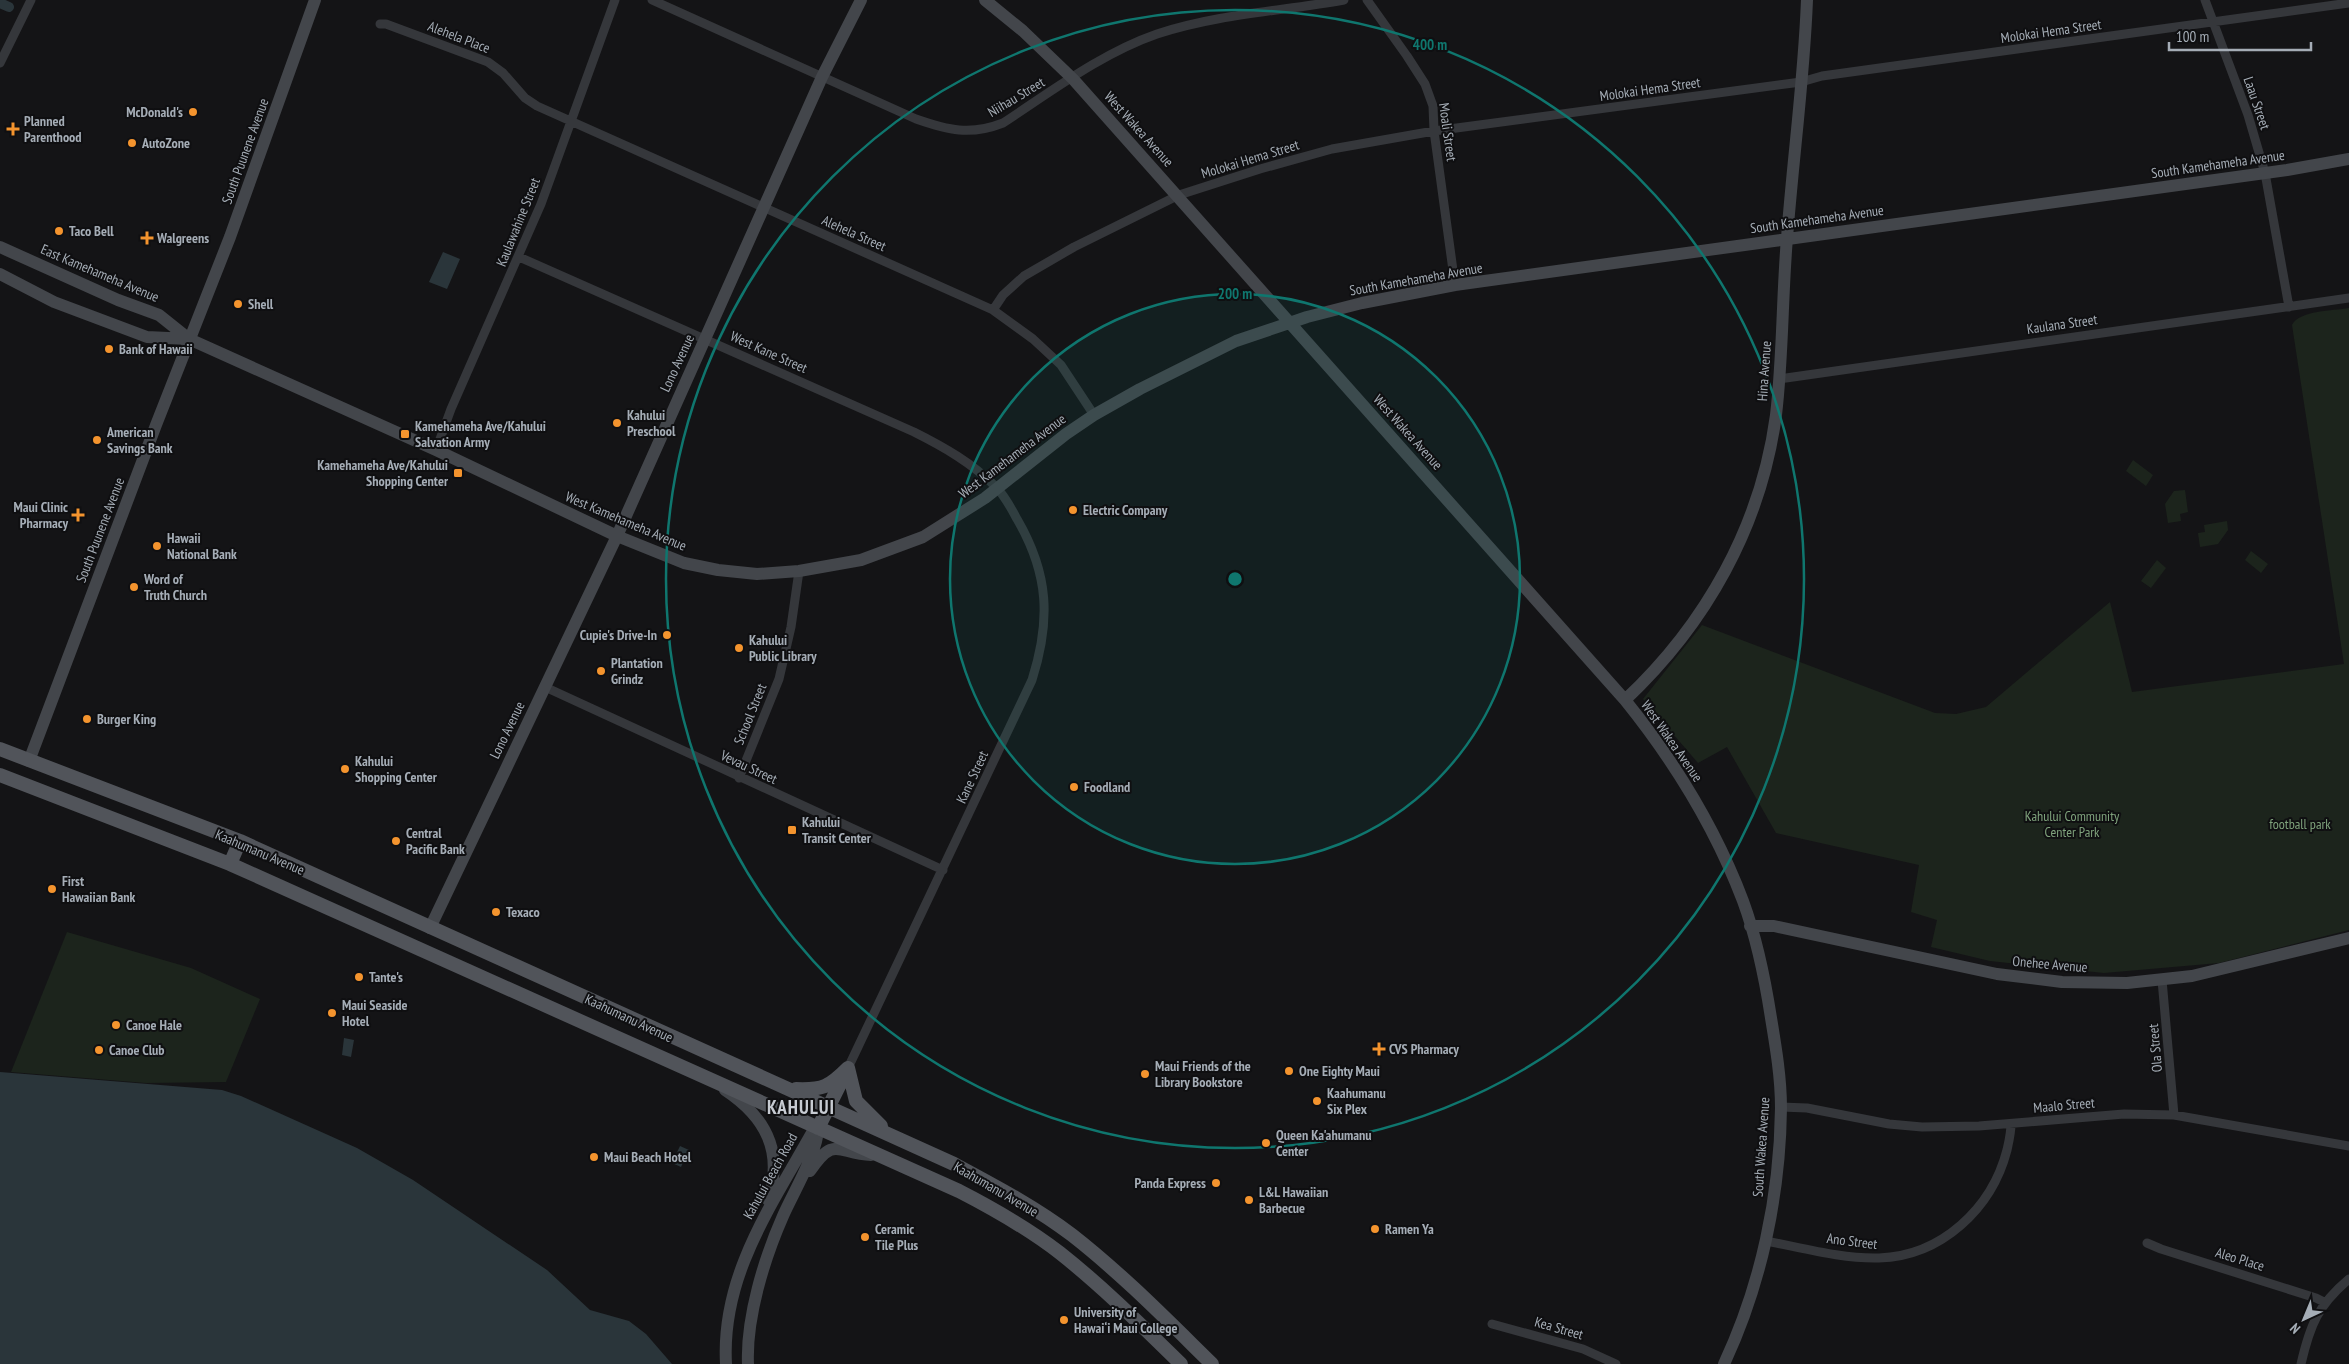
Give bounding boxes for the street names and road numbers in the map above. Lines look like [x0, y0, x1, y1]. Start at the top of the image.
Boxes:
street label: Molokai Hema Street [2000, 15, 2103, 47]
street label: Alehela Place [425, 17, 493, 57]
street label: Niihau Street [984, 73, 1048, 121]
street label: Molokai Hema Street [1599, 73, 1702, 105]
street label: Laau Street [2240, 74, 2274, 132]
street label: West Wakea Avenue [1100, 88, 1178, 171]
street label: South Puunene Avenue [218, 96, 273, 206]
street label: Moali Street [1435, 102, 1461, 163]
street label: Molokai Hema Street [1199, 136, 1301, 182]
street label: South Kamehameha Avenue [2150, 146, 2286, 182]
street label: Kaulawahine Street [492, 175, 544, 269]
street label: South Kamehameha Avenue [1749, 201, 1885, 237]
street label: Alehela Street [819, 211, 889, 255]
street label: East Kamehameha Avenue [38, 240, 162, 306]
street label: South Kamehameha Avenue [1348, 258, 1484, 300]
street label: Kaulana Street [2026, 310, 2098, 338]
street label: West Kane Street [728, 327, 810, 377]
street label: Lono Avenue [656, 331, 698, 395]
street label: Hina Avenue [1753, 340, 1775, 402]
street label: West Wakea Avenue [1369, 391, 1447, 474]
street label: West Kamehameha Avenue [955, 410, 1069, 502]
street label: South Puunene Avenue [72, 475, 128, 585]
street label: West Kamehameha Avenue [563, 487, 689, 555]
street label: School Street [730, 681, 770, 747]
street label: West Wakea Avenue [1637, 697, 1707, 785]
street label: Lono Avenue [485, 698, 529, 762]
street label: Vevau Street [717, 746, 780, 788]
street label: Kane Street [952, 748, 992, 806]
street label: Kaahumanu Avenue [213, 825, 307, 879]
street label: Onehee Avenue [2012, 952, 2088, 976]
street label: Kaahumanu Avenue [582, 990, 676, 1046]
street label: Ola Street [2144, 1023, 2166, 1073]
street label: Maalo Street [2033, 1093, 2095, 1117]
street label: South Wakea Avenue [1749, 1096, 1773, 1198]
street label: Kahului Beach Road [739, 1130, 801, 1222]
street label: Kaahumanu Avenue [950, 1157, 1042, 1221]
street label: Ano Street [1826, 1229, 1878, 1253]
street label: Aleo Place [2213, 1243, 2267, 1275]
street label: Kea Street [1533, 1313, 1586, 1344]

